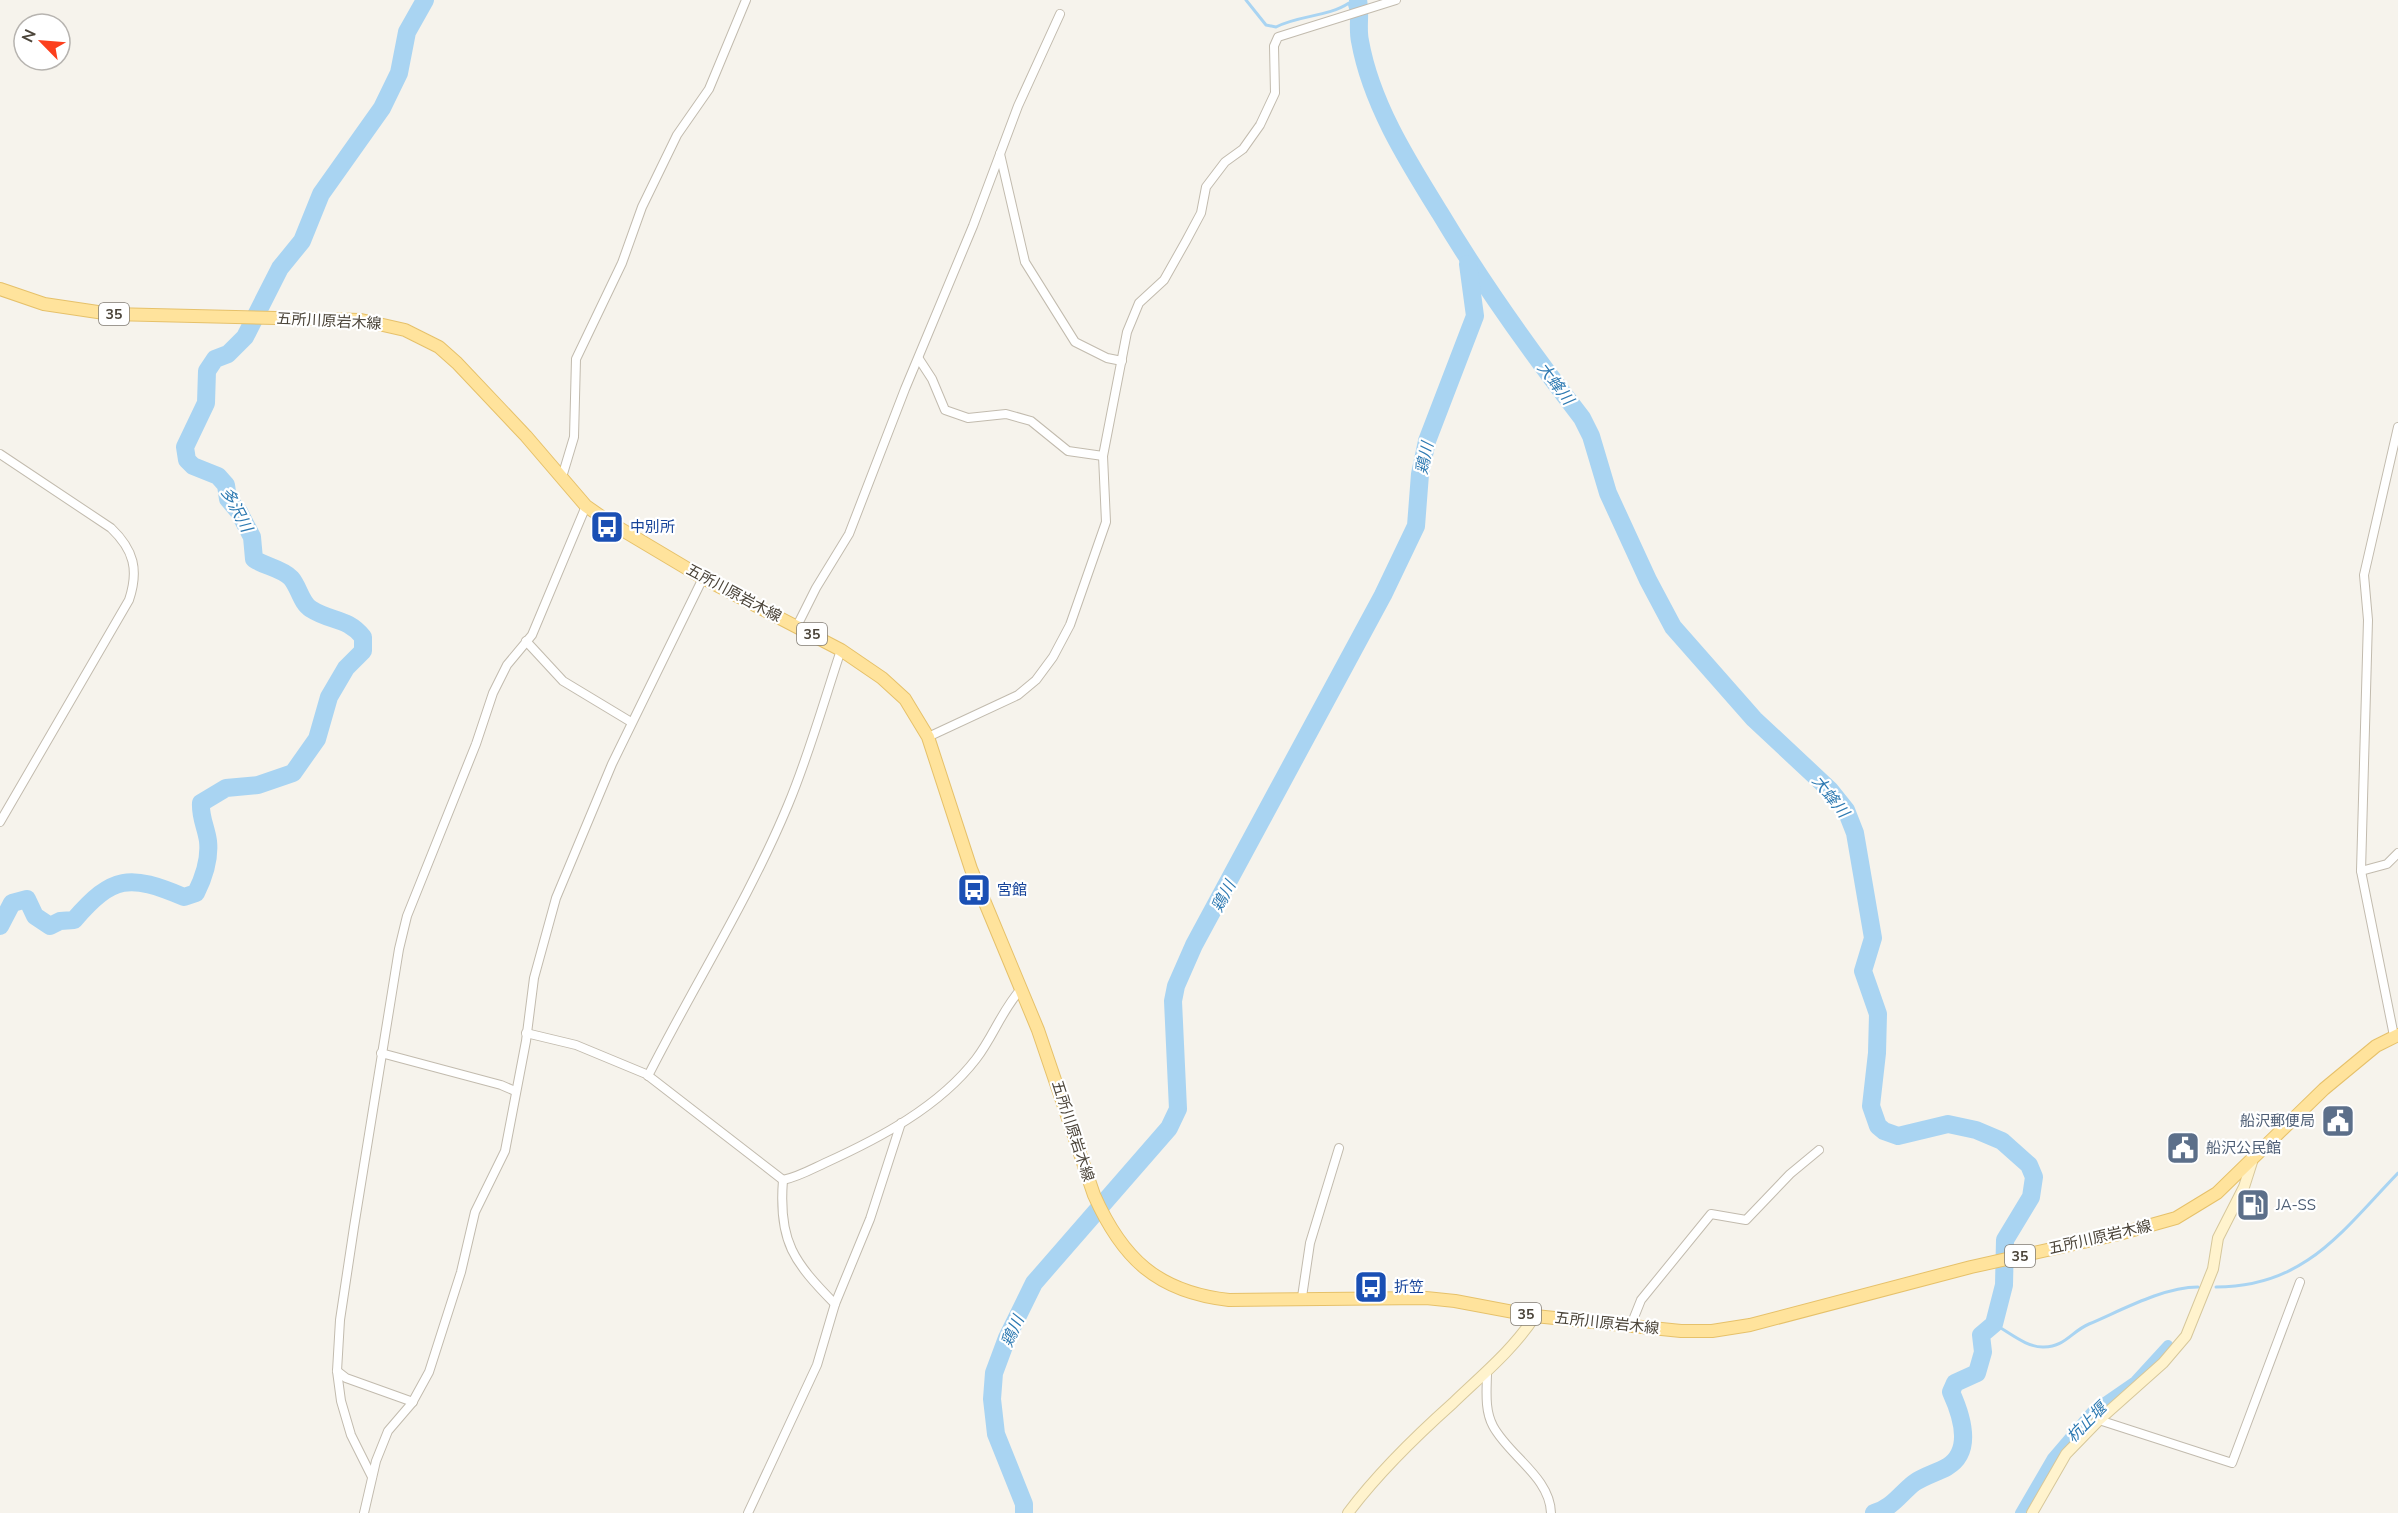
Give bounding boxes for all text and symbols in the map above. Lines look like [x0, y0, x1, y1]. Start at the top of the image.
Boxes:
north arrow [12, 12, 72, 72]
text: N [17, 26, 42, 46]
road number: 35 [99, 303, 129, 325]
street label: 五所川原岩木線 [276, 308, 382, 334]
water label: 大蜂川 [1532, 358, 1580, 411]
water label: 鶏川 [1411, 438, 1439, 476]
water label: 多沢川 [215, 483, 258, 538]
bus stop icon: 中別所 [589, 509, 625, 545]
place label: 中別所 [630, 517, 675, 537]
street label: 五所川原岩木線 [683, 560, 785, 626]
road number: 35 [797, 623, 827, 645]
water label: 大蜂川 [1807, 771, 1855, 824]
bus stop icon: 宮館 [956, 872, 992, 908]
water label: 鶏川 [1207, 875, 1242, 916]
place label: 宮館 [997, 880, 1027, 900]
street label: 五所川原岩木線 [1047, 1078, 1099, 1184]
public building icon: 船沢郵便局 [2320, 1103, 2356, 1139]
place label: 船沢郵便局 [2240, 1111, 2315, 1131]
public building icon: 船沢公民館 [2165, 1130, 2201, 1166]
place label: 船沢公民館 [2206, 1138, 2281, 1158]
fuel station icon: JA-SS [2235, 1187, 2271, 1223]
place label: JA-SS [2275, 1195, 2316, 1215]
street label: 五所川原岩木線 [2047, 1215, 2153, 1259]
road number: 35 [2005, 1245, 2035, 1267]
bus stop icon: 折笠 [1353, 1269, 1389, 1305]
place label: 折笠 [1394, 1277, 1424, 1297]
road number: 35 [1511, 1303, 1541, 1325]
street label: 五所川原岩木線 [1554, 1308, 1660, 1338]
water label: 鶏川 [996, 1310, 1030, 1351]
water label: 杭止堰 [2062, 1396, 2114, 1447]

